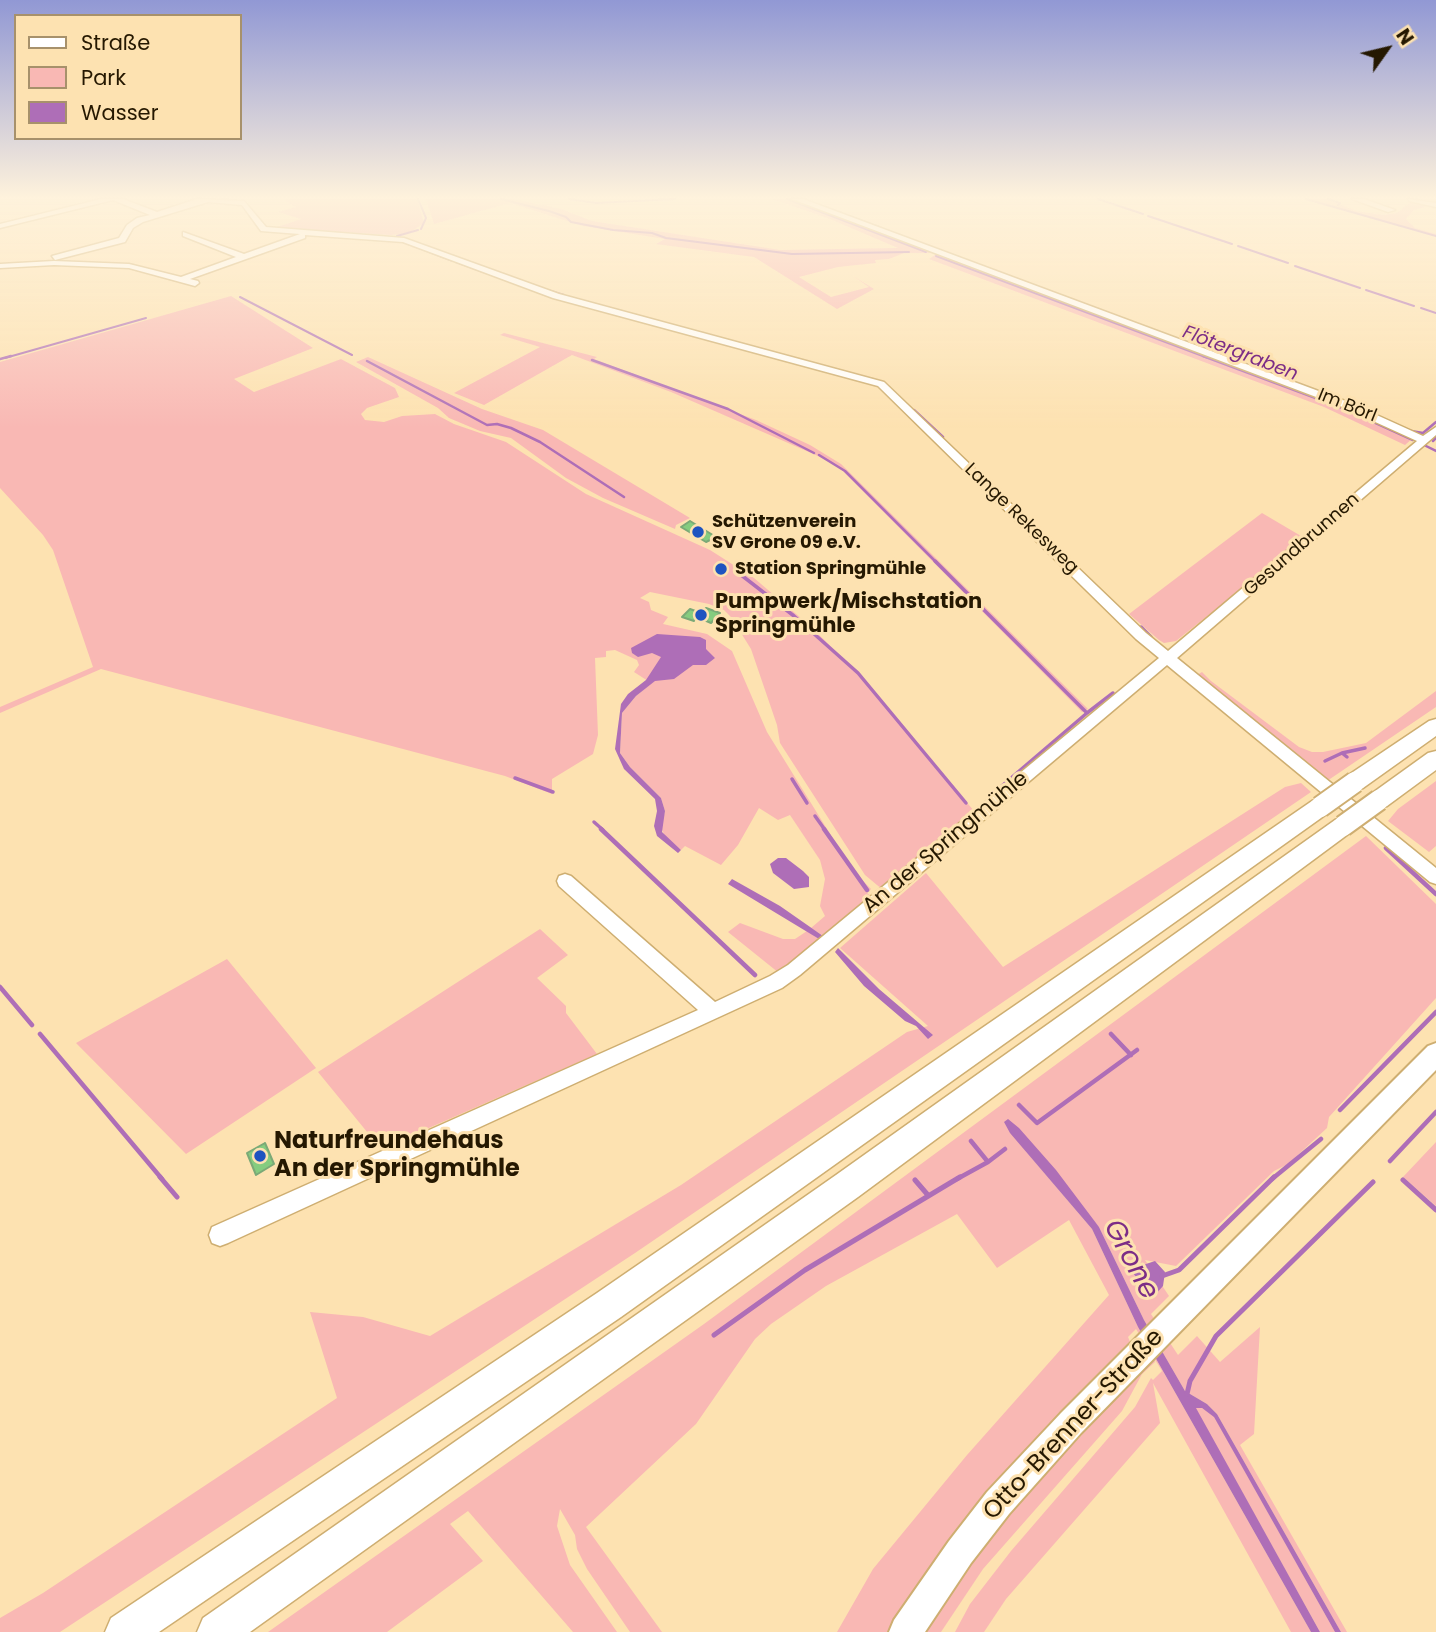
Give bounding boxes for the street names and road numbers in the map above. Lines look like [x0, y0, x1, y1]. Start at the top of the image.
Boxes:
street label: Im Börl [1314, 384, 1380, 428]
street label: Lange Rekesweg [960, 459, 1082, 579]
street label: Gesundbrunnen [1240, 489, 1364, 601]
street label: An der Springmühle [858, 767, 1034, 919]
street label: Otto-Brenner-Straße [978, 1324, 1170, 1526]

